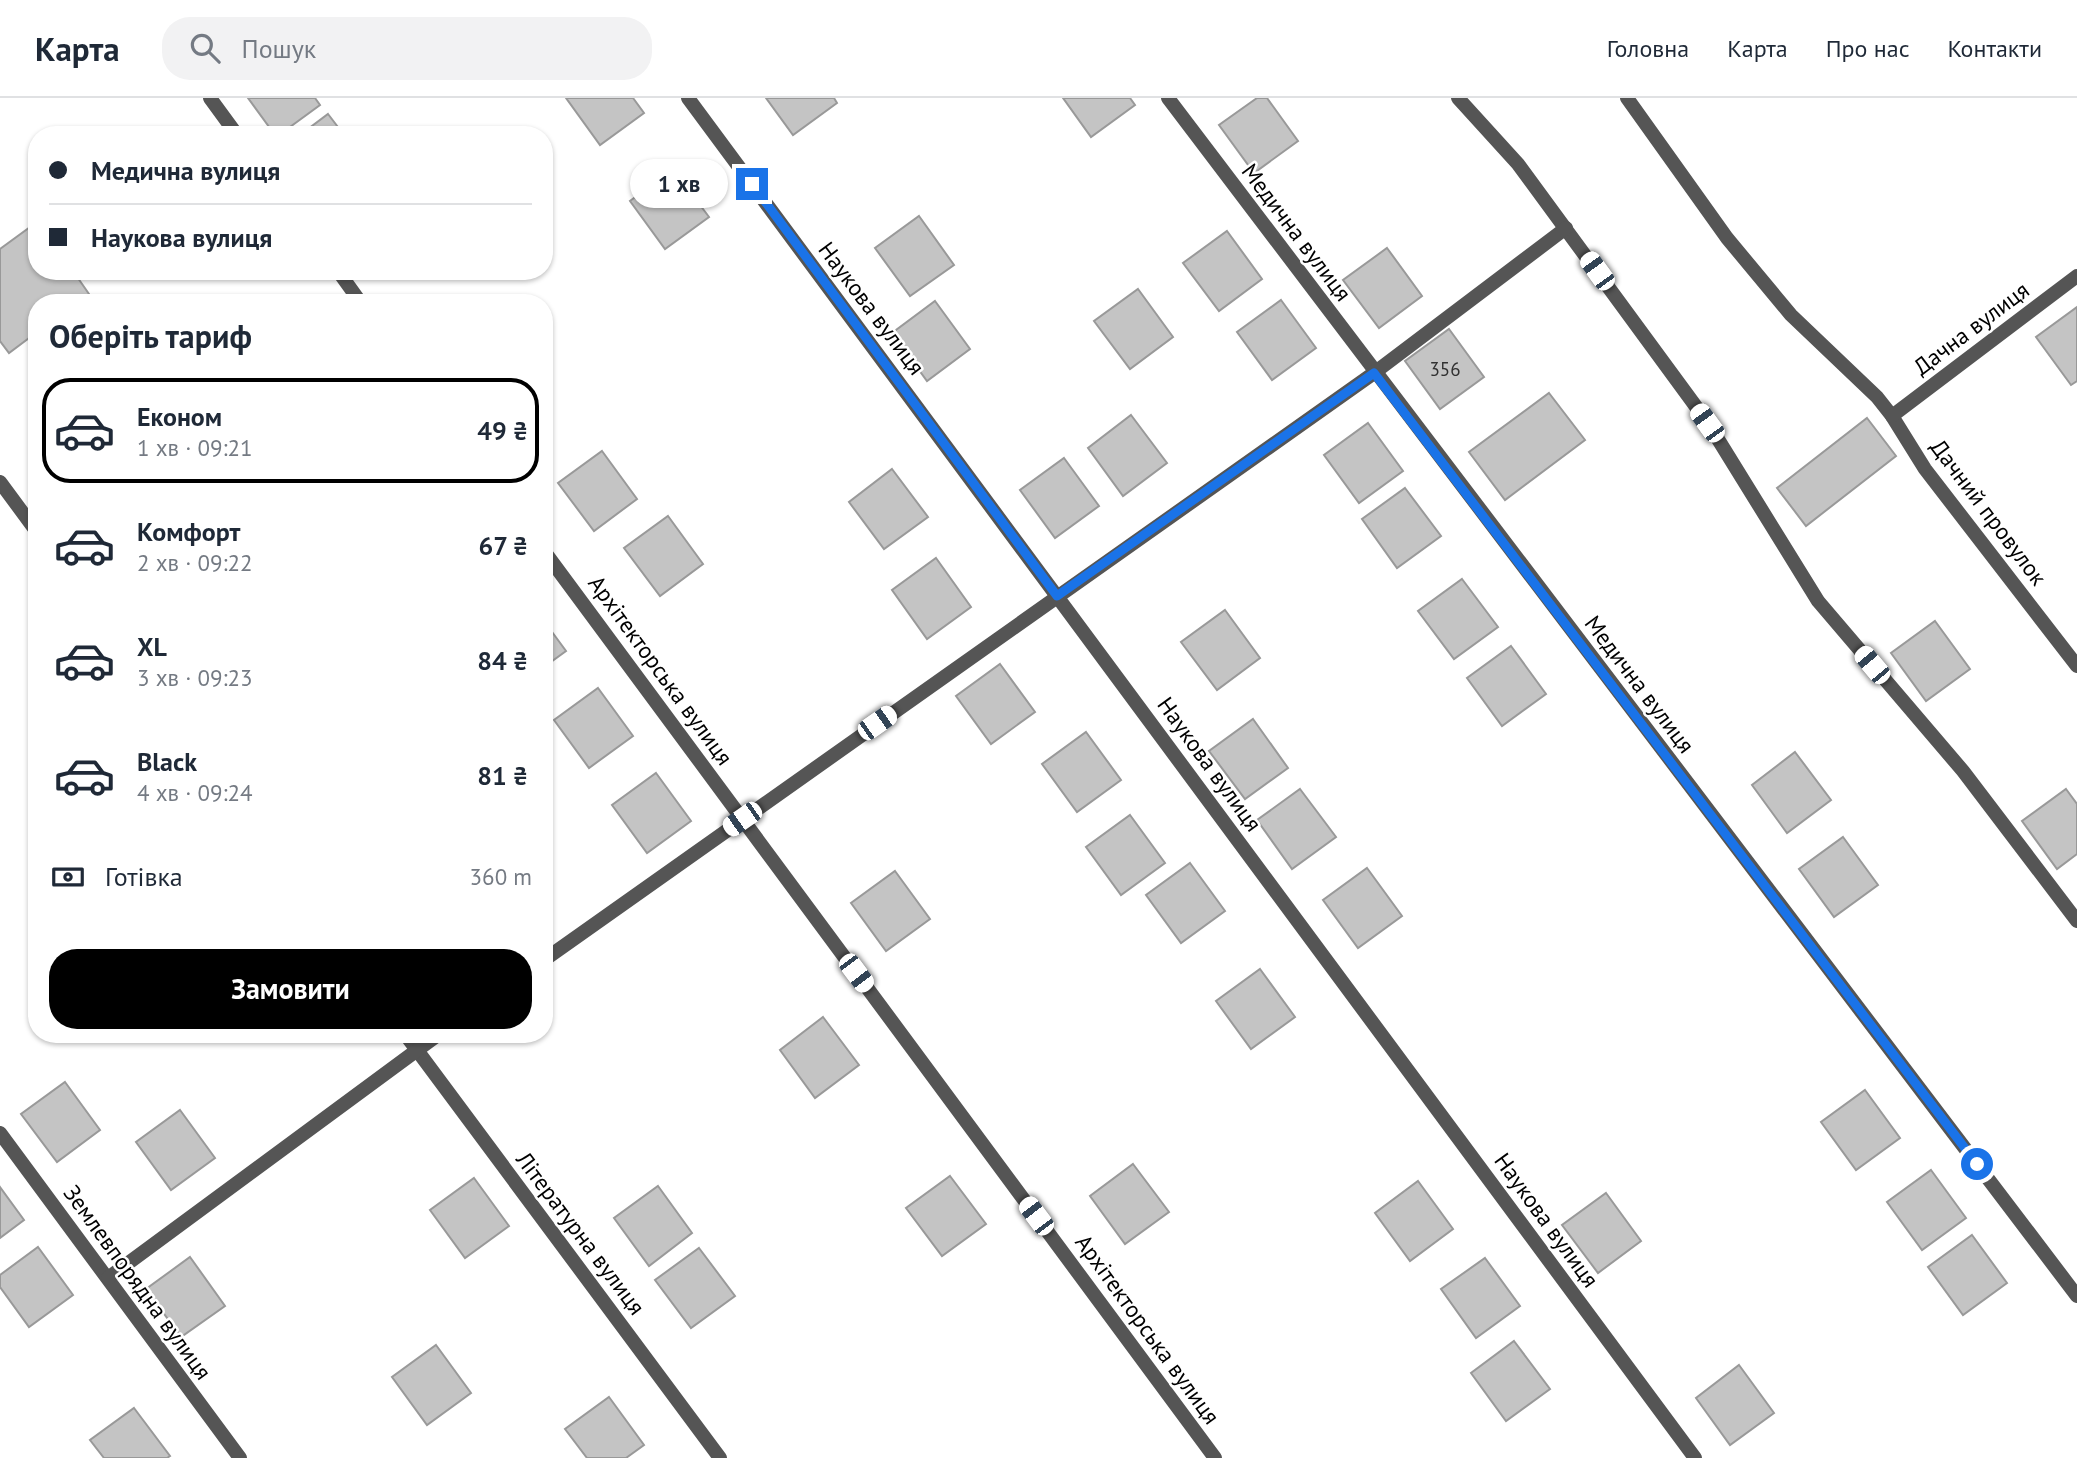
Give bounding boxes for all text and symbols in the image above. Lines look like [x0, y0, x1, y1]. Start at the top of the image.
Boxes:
search box [162, 17, 652, 80]
text: Карта [35, 27, 120, 70]
icon: search [186, 29, 224, 67]
text: Пошук [242, 32, 316, 65]
text: Головна [1607, 33, 1689, 64]
text: Карта [1727, 33, 1788, 64]
text: Про нас [1826, 33, 1910, 64]
text: Контакти [1948, 33, 2042, 64]
text: Медична вулиця [91, 154, 280, 187]
street label: Медична вулиця [1236, 157, 1358, 307]
callout: 1 хв [630, 160, 728, 208]
route end [736, 168, 768, 200]
text: 1 хв [658, 169, 700, 198]
text: Наукова вулиця [91, 221, 272, 254]
street label: Наукова вулиця [813, 236, 931, 380]
car [1577, 248, 1618, 294]
street label: Дачна вулиця [1907, 275, 2035, 381]
text: Оберіть тариф [49, 315, 252, 357]
house number: 356 [1429, 357, 1461, 381]
icon: car [53, 399, 116, 462]
text: Економ [137, 400, 222, 433]
car [1687, 400, 1728, 446]
text: 49 ₴ [477, 414, 528, 447]
text: 1 хв · 09:21 [137, 433, 253, 462]
street label: Дачний провулок [1925, 433, 2053, 591]
icon: car [53, 514, 116, 577]
text: Комфорт [137, 515, 240, 548]
text: 67 ₴ [479, 529, 528, 562]
text: 2 хв · 09:22 [137, 548, 253, 577]
street label: Архітекторська вулиця [582, 569, 740, 771]
street label: Медична вулиця [1579, 609, 1701, 759]
icon: car [53, 629, 116, 692]
text: XL [137, 630, 167, 663]
car [1851, 642, 1894, 688]
text: 84 ₴ [477, 644, 528, 677]
text: 3 хв · 09:23 [137, 663, 253, 692]
street label: Наукова вулиця [1151, 691, 1269, 837]
car [854, 702, 901, 744]
icon: car [53, 744, 116, 807]
text: Black [137, 745, 197, 778]
text: 81 ₴ [477, 759, 528, 792]
text: 4 хв · 09:24 [137, 778, 253, 807]
car [719, 798, 766, 840]
icon: cash [49, 858, 87, 896]
text: Готівка [105, 860, 183, 893]
text: 360 m [470, 862, 532, 891]
button: Замовити [49, 949, 532, 1029]
car [835, 950, 878, 996]
street label: Літературна вулиця [510, 1145, 652, 1320]
street label: Наукова вулиця [1488, 1147, 1606, 1293]
route start [1961, 1148, 1993, 1180]
street label: Землевпорядна вулиця [58, 1179, 218, 1385]
car [1015, 1193, 1058, 1239]
street label: Архітекторська вулиця [1069, 1228, 1227, 1430]

